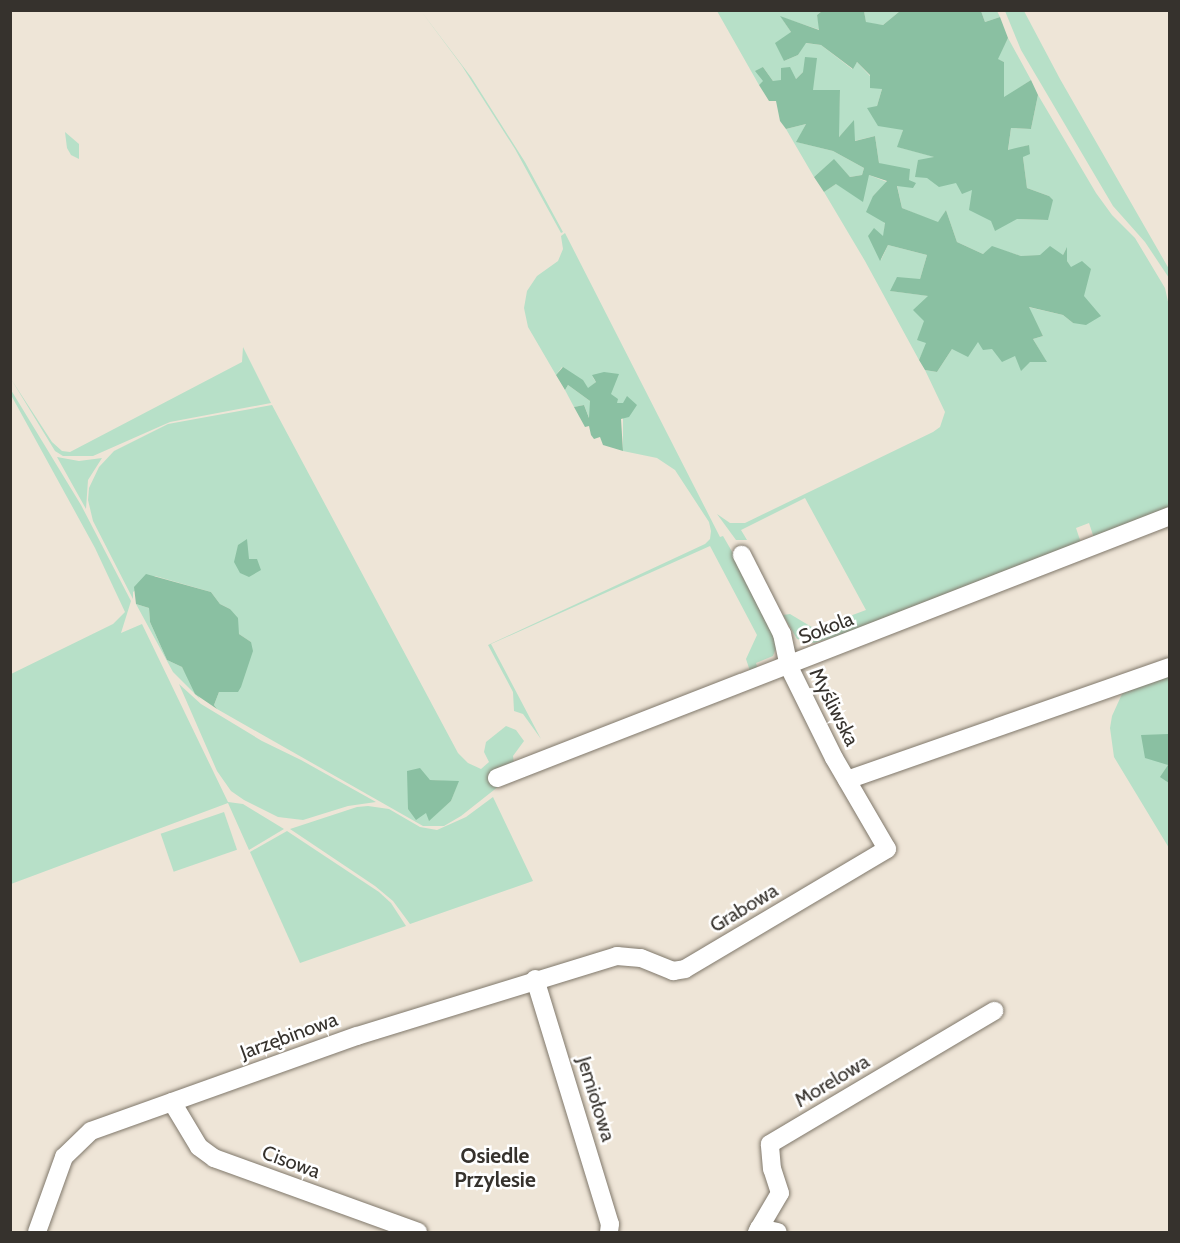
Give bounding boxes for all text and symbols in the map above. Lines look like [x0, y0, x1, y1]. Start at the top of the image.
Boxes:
street label: Sokola [795, 607, 857, 649]
street label: Myśliwska [804, 664, 864, 750]
street label: Grabowa [706, 878, 782, 938]
street label: Jarzębinowa [237, 1007, 341, 1065]
street label: Morelowa [790, 1049, 874, 1113]
street label: Jemiołowa [572, 1054, 620, 1144]
street label: Cisowa [259, 1140, 323, 1184]
district label: Osiedle Przylesie [454, 1143, 536, 1193]

